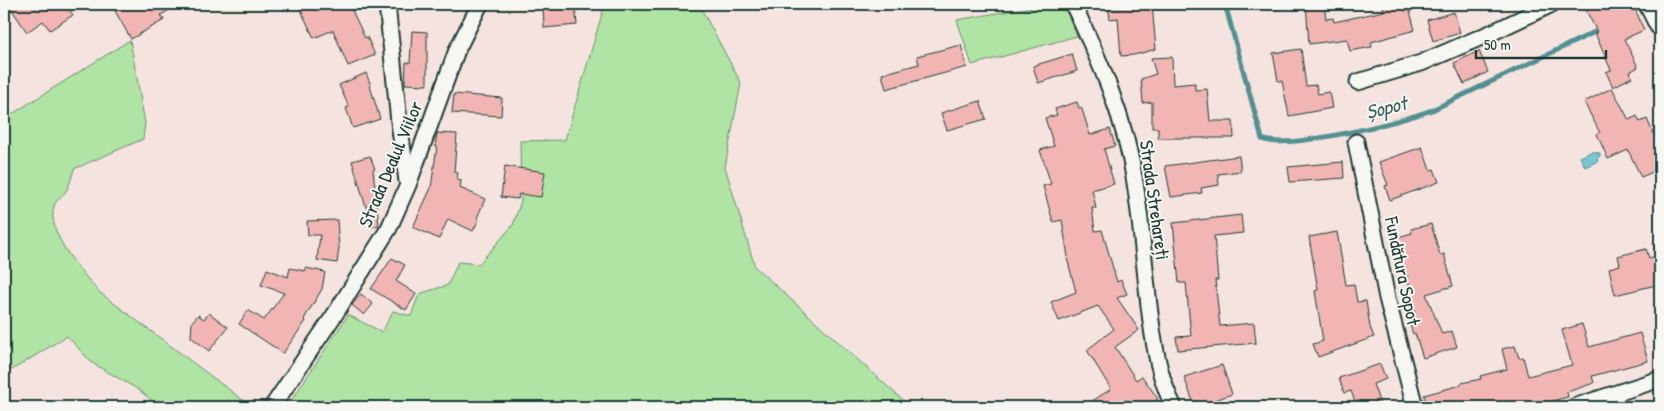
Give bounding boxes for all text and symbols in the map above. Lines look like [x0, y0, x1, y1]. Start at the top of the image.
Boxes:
scale bar [1476, 28, 1606, 60]
text: 50 m [1484, 34, 1511, 55]
water label: Șopot [1363, 88, 1412, 126]
street label: Strada Dealul Viilor [352, 96, 429, 231]
street label: Strada Strehareți [1134, 139, 1176, 261]
street label: Fundătura Sopot [1379, 213, 1427, 328]

